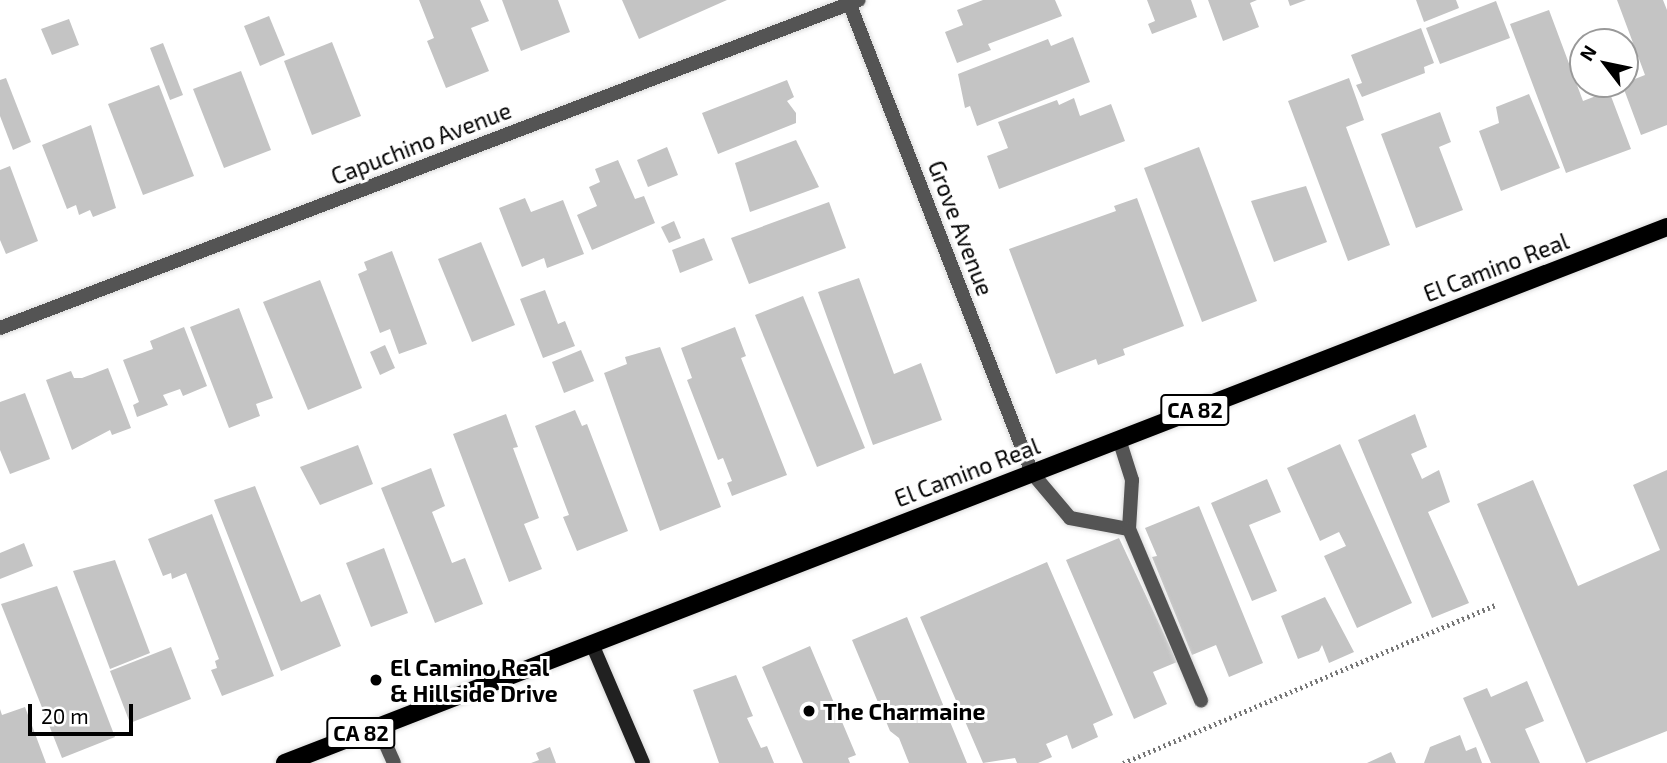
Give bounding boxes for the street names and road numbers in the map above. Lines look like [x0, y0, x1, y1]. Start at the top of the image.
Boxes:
street label: Capuchino Avenue [327, 96, 515, 190]
street label: Grove Avenue [923, 156, 999, 300]
street label: El Camino Real [1419, 227, 1573, 307]
road number: CA 82 [1160, 392, 1230, 428]
street label: El Camino Real [890, 432, 1044, 512]
road number: CA 82 [326, 716, 396, 750]

